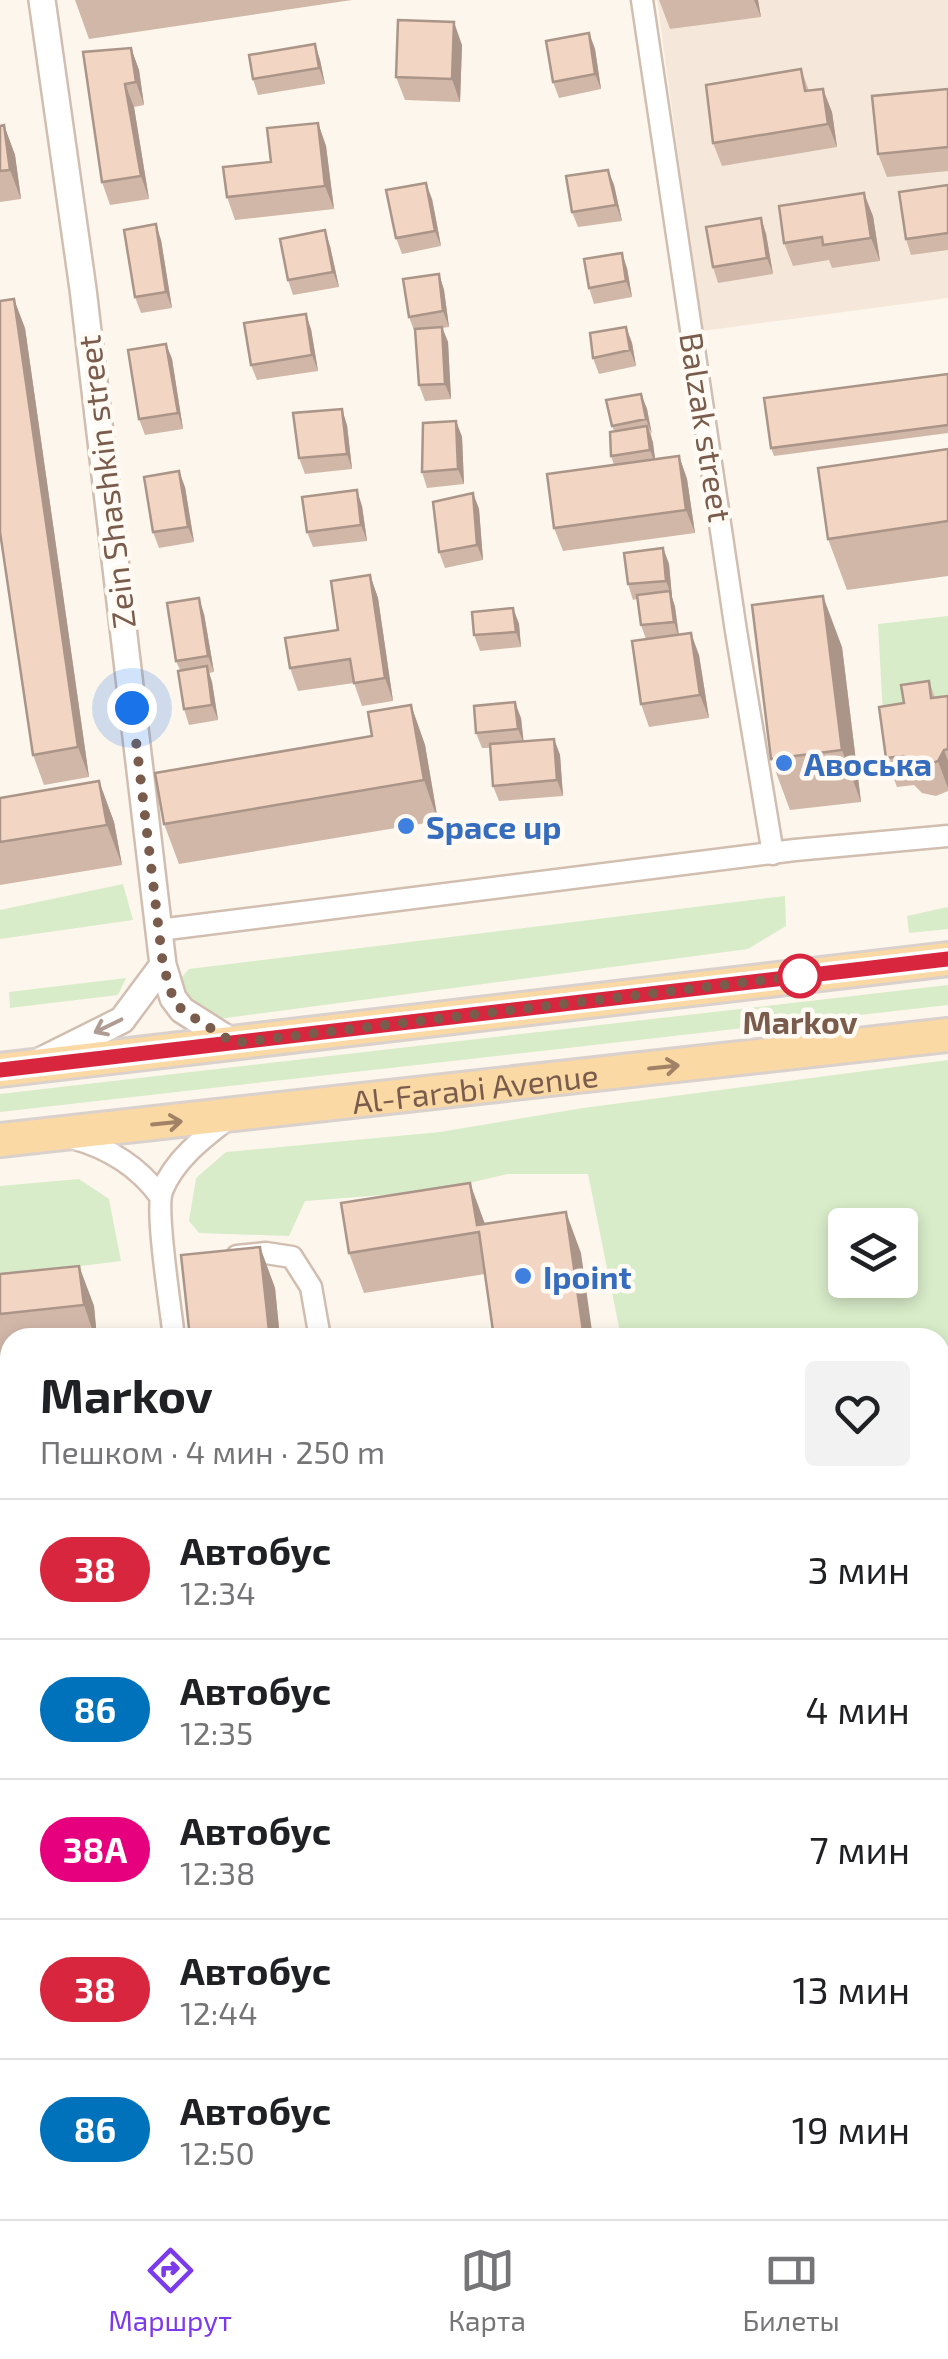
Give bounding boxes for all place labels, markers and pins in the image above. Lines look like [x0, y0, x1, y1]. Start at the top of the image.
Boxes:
place label: Авоська [804, 744, 932, 782]
marker: Авоська [773, 752, 795, 774]
place label: Space up [426, 807, 561, 845]
marker: Space up [395, 815, 417, 837]
marker: Markov [779, 955, 821, 997]
place label: Markov [742, 1002, 858, 1040]
place label: Ipoint [543, 1257, 632, 1295]
marker: Ipoint [512, 1265, 534, 1287]

